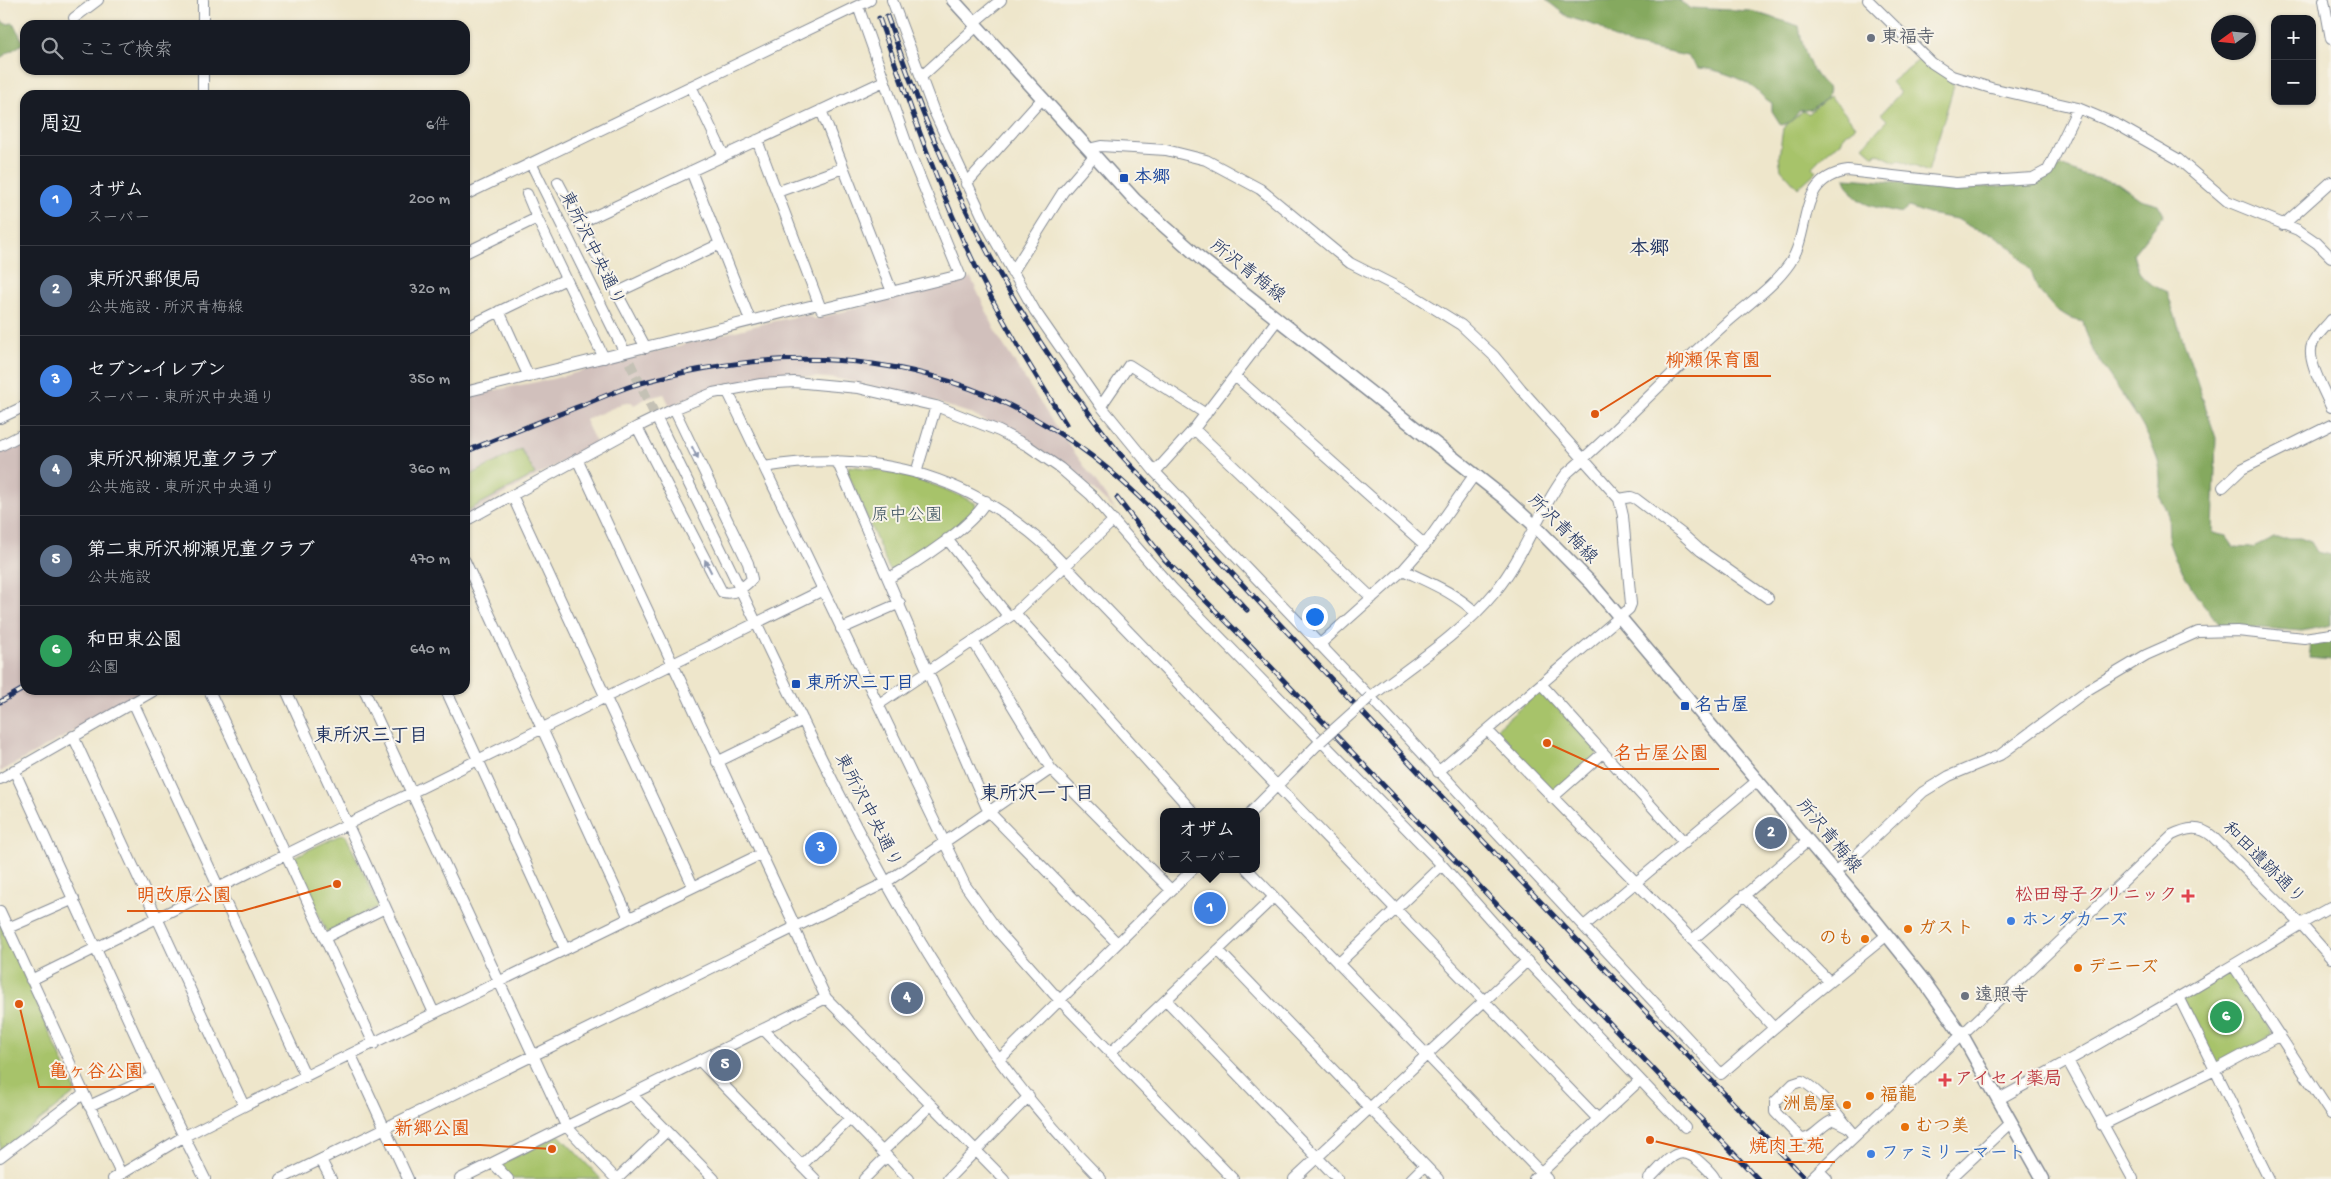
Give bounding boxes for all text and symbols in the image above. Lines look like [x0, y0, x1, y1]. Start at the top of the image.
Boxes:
north arrow [2211, 15, 2256, 60]
map controls [2271, 15, 2316, 105]
button: + [2271, 15, 2316, 60]
search box [20, 20, 470, 75]
place label: 東福寺 [1881, 27, 1935, 49]
marker: 東福寺 [1865, 32, 1877, 44]
icon: search [38, 34, 66, 62]
text: ここで検索 [78, 40, 173, 63]
button: − [2271, 60, 2316, 105]
text: 周辺 [40, 114, 82, 139]
text: 6件 [426, 117, 450, 136]
place label: 本郷 [1134, 167, 1170, 189]
marker: 本郷 [1118, 172, 1130, 184]
text: オザム [87, 180, 144, 203]
street label: 東所沢中央通り [554, 187, 629, 310]
text: 1 [53, 191, 59, 210]
text: 200 m [409, 191, 450, 210]
text: スーパー [87, 210, 150, 229]
street label: 所沢青梅線 [1205, 235, 1290, 308]
district label: 本郷 [1629, 237, 1669, 262]
text: 東所沢郵便局 [87, 270, 201, 293]
text: 2 [52, 281, 60, 300]
text: 320 m [410, 281, 450, 300]
text: 公共施設 · 所沢青梅線 [87, 300, 244, 319]
callout: 柳瀬保育園 [1656, 342, 1771, 376]
text: 柳瀬保育園 [1665, 350, 1761, 374]
text: セブン-イレブン [87, 360, 226, 383]
text: 3 [52, 371, 60, 390]
text: 350 m [409, 371, 450, 390]
text: スーパー · 東所沢中央通り [87, 390, 275, 409]
one-way arrow [692, 446, 700, 460]
text: 東所沢柳瀬児童クラブ [87, 450, 277, 473]
text: 4 [52, 461, 60, 480]
text: 360 m [409, 461, 450, 480]
text: 公共施設 · 東所沢中央通り [87, 480, 276, 499]
street label: 所沢青梅線 [1523, 490, 1602, 569]
park label: 原中公園 [871, 505, 943, 527]
text: 第二東所沢柳瀬児童クラブ [87, 540, 315, 563]
text: 5 [52, 551, 60, 570]
text: 470 m [410, 551, 450, 570]
one-way arrow [704, 559, 712, 574]
text: 公共施設 [87, 570, 151, 589]
your location [1302, 604, 1328, 630]
text: 和田東公園 [87, 630, 182, 653]
text: 6 [52, 641, 60, 660]
text: 640 m [410, 641, 450, 660]
text: 公園 [87, 660, 119, 679]
place label: 東所沢三丁目 [806, 673, 914, 695]
marker: 東所沢三丁目 [790, 678, 802, 690]
place label: 名古屋 [1695, 695, 1749, 717]
marker: 名古屋 [1679, 700, 1691, 712]
district label: 東所沢三丁目 [314, 725, 428, 749]
callout: 名古屋公園 [1604, 735, 1719, 769]
text: 名古屋公園 [1613, 743, 1709, 767]
street label: 東所沢中央通り [829, 750, 906, 872]
district label: 東所沢一丁目 [980, 783, 1094, 807]
street label: 所沢青梅線 [1791, 795, 1866, 878]
popup [1160, 808, 1260, 873]
pin: 2 [1755, 814, 1787, 852]
street label: 和田遺跡通り [2217, 818, 2309, 910]
text: オザム [1178, 820, 1235, 843]
pin: 3 [805, 829, 837, 867]
text: スーパー [1178, 850, 1242, 869]
callout: 明改原公園 [127, 877, 242, 911]
text: 明改原公園 [136, 885, 232, 909]
place label: 松田母子クリニック [2015, 885, 2177, 907]
pin: 1 [1194, 889, 1226, 927]
marker: 松田母子クリニック [2181, 889, 2195, 903]
place label: ホンダカーズ [2021, 910, 2128, 932]
marker: ホンダカーズ [2005, 915, 2017, 927]
place label: ガスト [1918, 919, 1974, 940]
marker: ガスト [1902, 923, 1914, 935]
place label: のも [1819, 929, 1855, 950]
marker: のも [1859, 933, 1871, 945]
place label: デニーズ [2088, 958, 2158, 979]
marker: デニーズ [2072, 962, 2084, 974]
pin: 4 [891, 979, 923, 1017]
place label: 遠照寺 [1975, 985, 2029, 1007]
marker: 遠照寺 [1959, 990, 1971, 1002]
pin: 6 [2210, 998, 2242, 1036]
pin: 5 [709, 1046, 741, 1084]
callout: 亀ヶ谷公園 [39, 1053, 154, 1087]
text: 亀ヶ谷公園 [48, 1061, 144, 1085]
place label: アイセイ薬局 [1955, 1069, 2062, 1091]
marker: アイセイ薬局 [1939, 1074, 1951, 1086]
place label: 福龍 [1880, 1085, 1916, 1107]
marker: 福龍 [1864, 1090, 1876, 1102]
place label: 洲島屋 [1783, 1094, 1837, 1116]
marker: 洲島屋 [1841, 1099, 1853, 1111]
callout: 新郷公園 [384, 1111, 480, 1145]
place label: むつ美 [1915, 1116, 1969, 1138]
text: 新郷公園 [394, 1118, 470, 1142]
marker: むつ美 [1899, 1121, 1911, 1133]
callout: 焼肉王苑 [1739, 1128, 1835, 1162]
text: 焼肉王苑 [1749, 1136, 1825, 1160]
place label: ファミリーマート [1881, 1144, 2026, 1165]
marker: ファミリーマート [1865, 1148, 1877, 1160]

